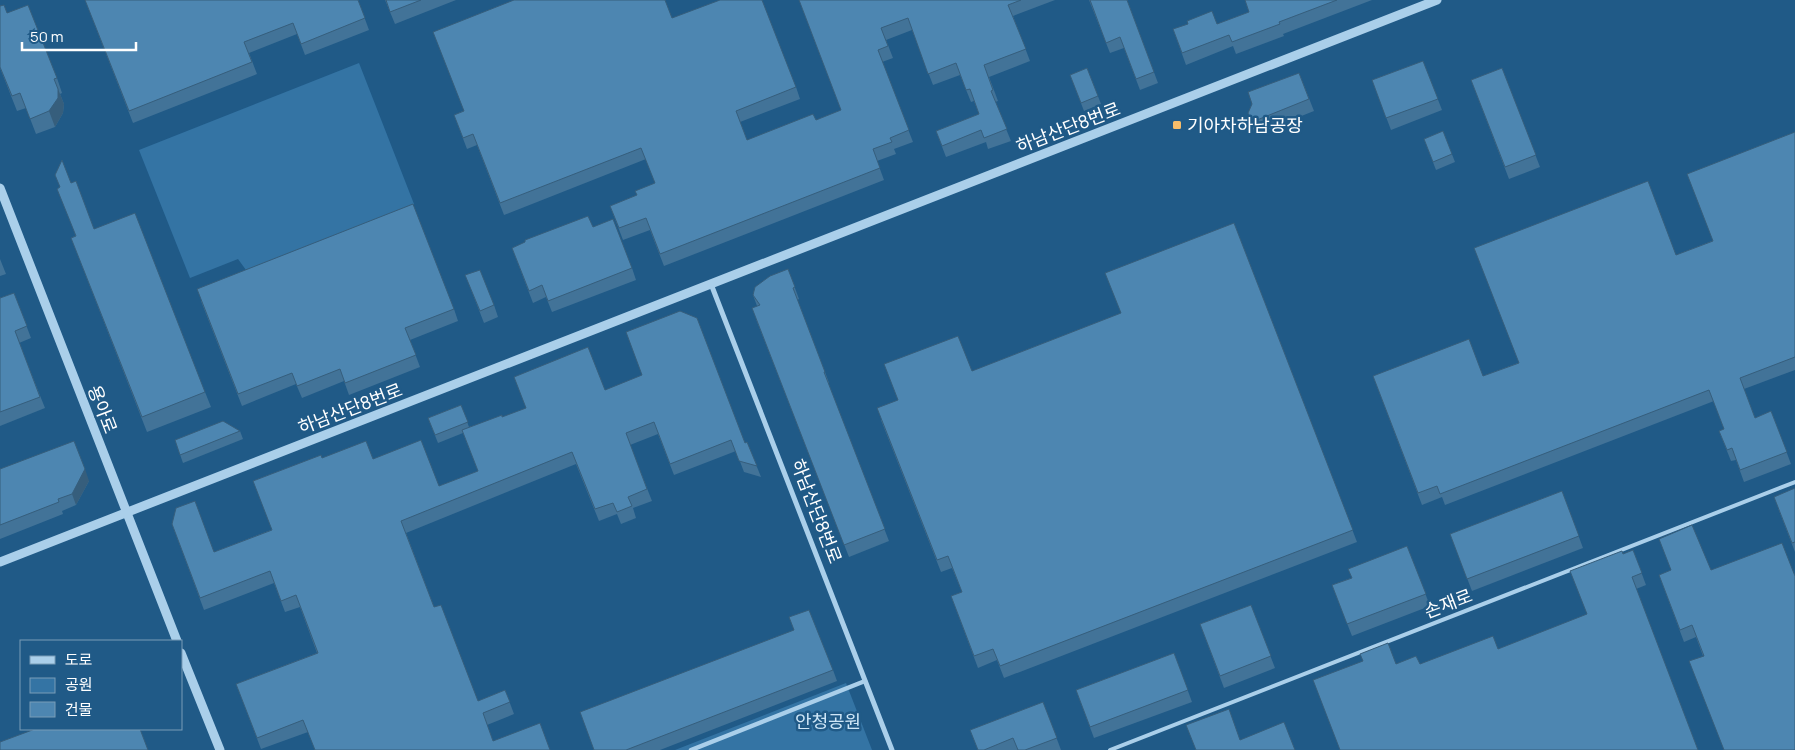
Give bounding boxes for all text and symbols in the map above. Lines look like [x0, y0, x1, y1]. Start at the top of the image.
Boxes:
scale bar [22, 20, 136, 52]
text: 50 m [30, 26, 64, 47]
street label: 하남산단8번로 [1012, 96, 1124, 158]
place label: 기아차하남공장 [1187, 113, 1303, 137]
marker: 기아차하남공장 [1171, 119, 1183, 131]
street label: 하남산단8번로 [294, 377, 406, 439]
street label: 용아로 [83, 382, 123, 436]
street label: 하남산단8번로 [786, 455, 848, 567]
street label: 손재로 [1421, 583, 1475, 623]
legend [20, 640, 182, 730]
text: 도로 [65, 649, 93, 670]
text: 공원 [65, 674, 93, 695]
text: 건물 [65, 699, 93, 720]
park label: 안청공원 [795, 709, 861, 733]

